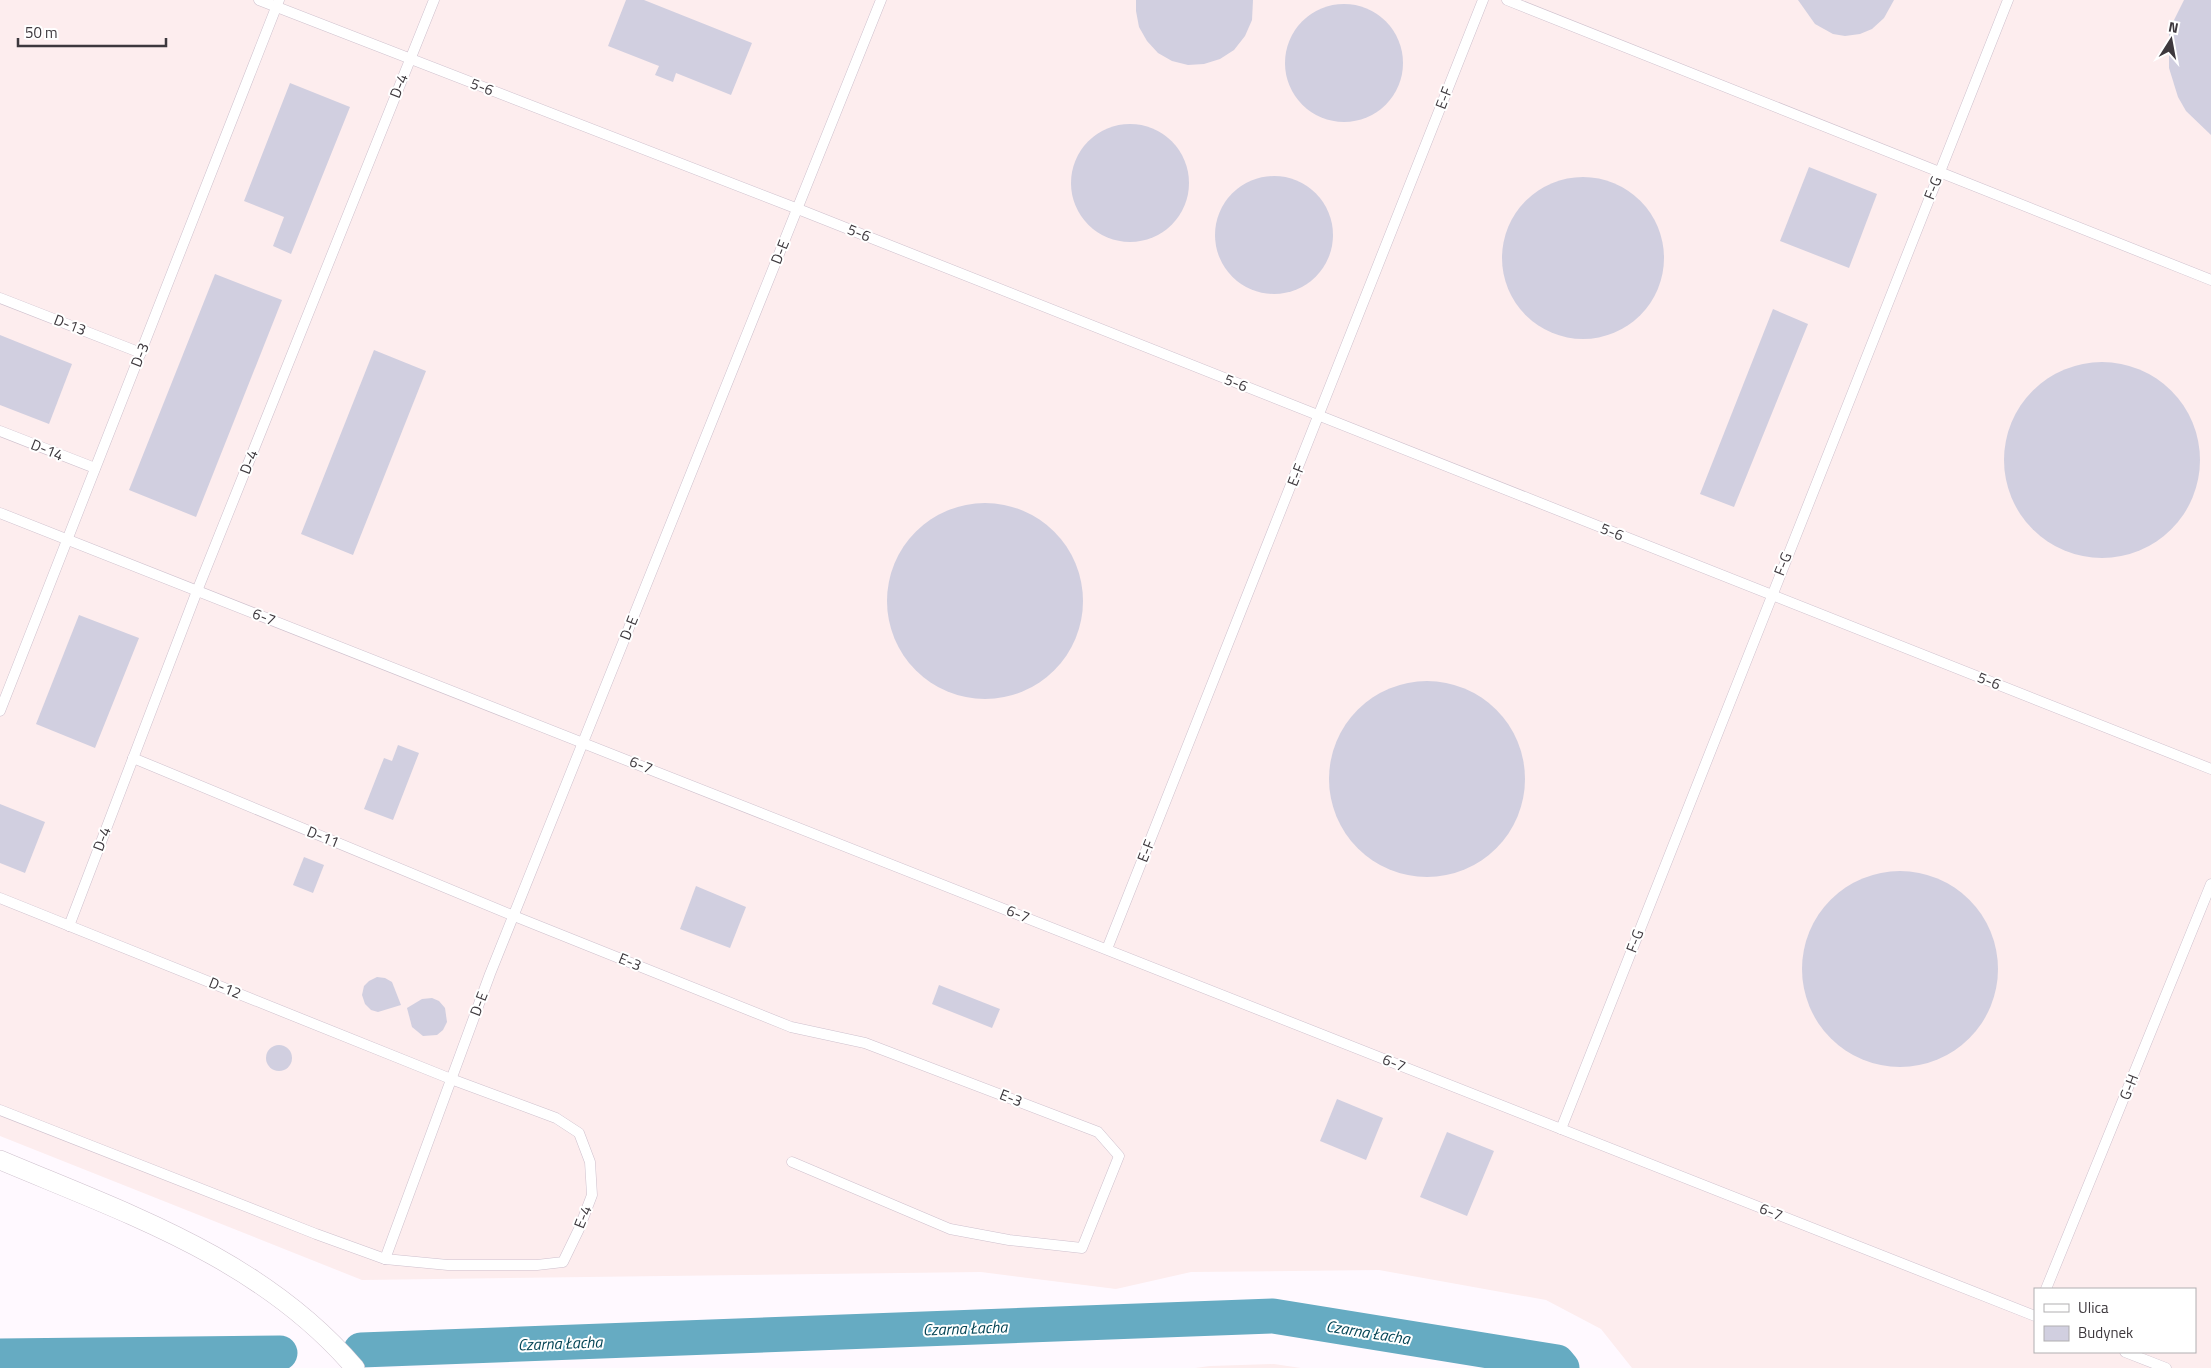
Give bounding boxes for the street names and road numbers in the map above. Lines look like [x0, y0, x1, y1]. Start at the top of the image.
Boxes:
street label: D-4 [383, 70, 414, 102]
street label: 5-6 [467, 72, 497, 101]
street label: E-F [1429, 83, 1458, 112]
street label: F-G [1917, 173, 1948, 203]
street label: 5-6 [844, 217, 874, 248]
street label: D-E [764, 236, 795, 268]
street label: D-13 [51, 308, 90, 341]
street label: D-3 [124, 339, 155, 371]
street label: 5-6 [1221, 367, 1251, 398]
street label: D-14 [28, 433, 67, 466]
street label: D-4 [233, 446, 264, 478]
street label: E-F [1281, 460, 1310, 490]
street label: 5-6 [1597, 516, 1627, 547]
street label: F-G [1767, 549, 1798, 579]
street label: 6-7 [249, 602, 279, 631]
street label: D-E [613, 612, 644, 644]
street label: 5-6 [1974, 665, 2004, 696]
street label: 6-7 [626, 749, 656, 780]
street label: D-11 [304, 820, 343, 853]
street label: D-4 [86, 823, 117, 854]
street label: E-F [1131, 836, 1160, 866]
street label: 6-7 [1003, 898, 1033, 929]
street label: F-G [1620, 926, 1650, 956]
street label: E-3 [615, 947, 645, 976]
street label: D-12 [206, 971, 245, 1004]
street label: D-E [463, 988, 494, 1019]
street label: 6-7 [1379, 1047, 1409, 1078]
street label: G-H [2113, 1070, 2144, 1103]
street label: E-3 [996, 1083, 1026, 1112]
street label: 6-7 [1756, 1196, 1786, 1227]
street label: E-4 [568, 1202, 597, 1232]

